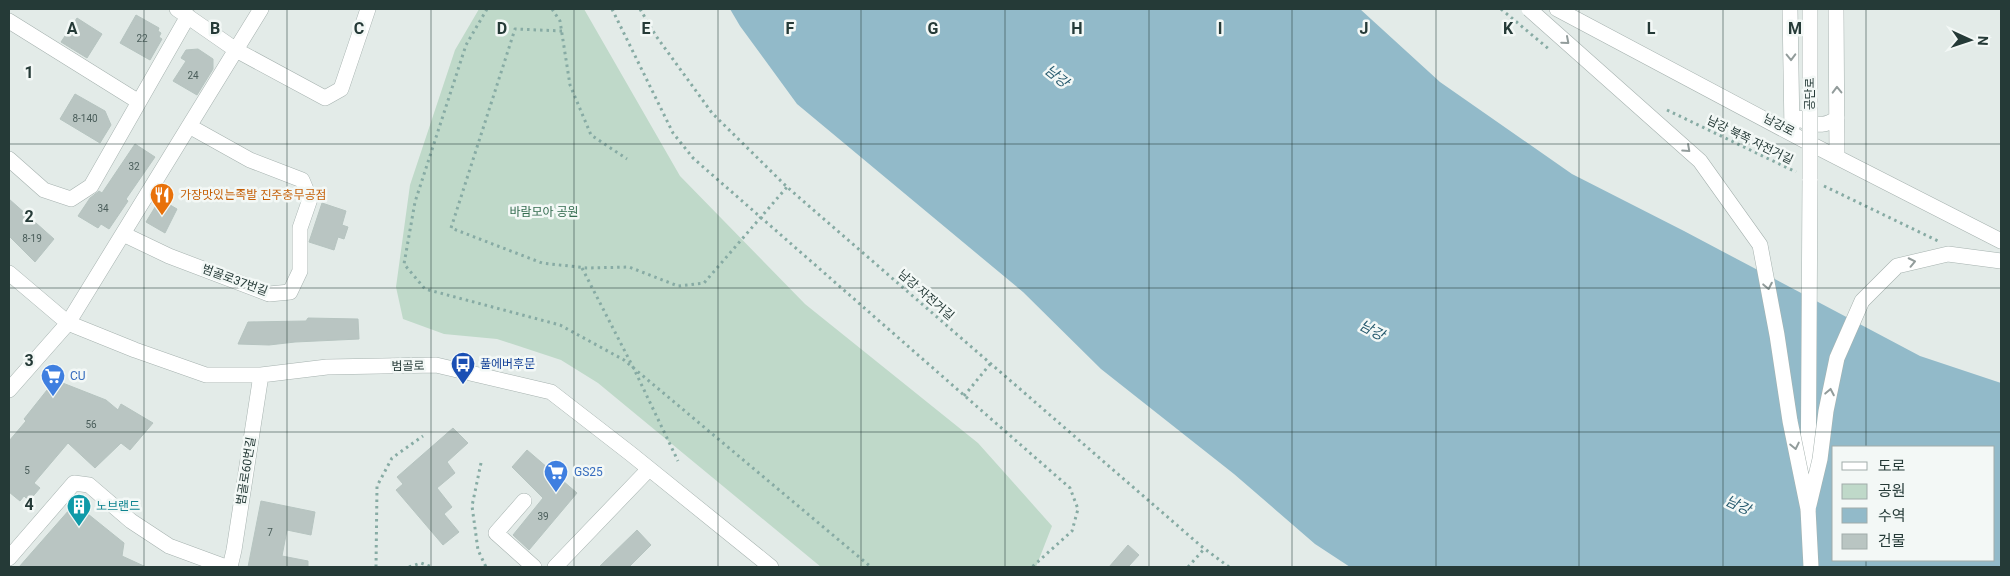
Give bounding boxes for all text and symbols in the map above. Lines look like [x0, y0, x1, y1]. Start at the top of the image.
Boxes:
north arrow [1945, 15, 1995, 65]
text: A [67, 19, 78, 38]
text: B [210, 19, 220, 38]
text: C [354, 19, 364, 38]
text: D [497, 19, 507, 38]
text: E [642, 19, 651, 38]
text: F [786, 19, 795, 38]
text: G [928, 19, 939, 38]
text: H [1071, 19, 1083, 38]
text: I [1218, 19, 1222, 38]
text: J [1360, 19, 1368, 38]
text: K [1503, 19, 1514, 38]
text: L [1647, 19, 1656, 38]
text: M [1788, 19, 1802, 38]
house number: 22 [136, 33, 148, 44]
one-way arrow [1560, 35, 1569, 43]
text: N [1975, 35, 1991, 46]
one-way arrow [1786, 54, 1796, 62]
water label: 남강 [1042, 62, 1074, 92]
text: 1 [24, 63, 34, 82]
house number: 24 [187, 70, 199, 81]
street label: 공단로 [1803, 77, 1817, 111]
one-way arrow [1832, 86, 1842, 94]
street label: 남강로 [1761, 111, 1797, 139]
house number: 8-140 [72, 113, 98, 124]
street label: 남강 북쪽 자전거길 [1705, 113, 1795, 167]
one-way arrow [1681, 143, 1690, 152]
house number: 32 [128, 161, 140, 172]
restaurant icon: 가장맛있는족발 진주충무공점 [149, 182, 175, 216]
place label: 가장맛있는족발 진주충무공점 [180, 188, 327, 202]
house number: 34 [97, 203, 109, 214]
park label: 바람모아 공원 [509, 205, 579, 219]
text: 2 [24, 207, 34, 226]
house number: 8-19 [22, 233, 42, 244]
one-way arrow [1908, 257, 1917, 268]
street label: 범골로37번길 [200, 262, 270, 298]
street label: 남강 자전거길 [895, 267, 957, 323]
one-way arrow [1762, 282, 1772, 291]
water label: 남강 [1357, 317, 1389, 344]
text: 3 [24, 351, 34, 370]
bus stop icon: 풀에버후문 [450, 351, 476, 385]
place label: 풀에버후문 [480, 357, 535, 371]
street label: 범골로 [391, 359, 425, 373]
supermarket icon: CU [40, 363, 66, 397]
place label: CU [70, 369, 86, 383]
one-way arrow [1824, 388, 1835, 397]
house number: 56 [85, 419, 97, 430]
street label: 범골로60번길 [234, 436, 258, 506]
one-way arrow [1789, 442, 1800, 451]
legend [1832, 446, 1995, 561]
text: 도로 [1878, 457, 1906, 475]
supermarket icon: GS25 [543, 459, 569, 493]
house number: 5 [24, 465, 30, 476]
place label: GS25 [574, 465, 603, 479]
text: 공원 [1878, 482, 1906, 500]
water label: 남강 [1723, 492, 1755, 519]
building icon: 노브랜드 [66, 493, 92, 527]
text: 4 [24, 495, 34, 514]
place label: 노브랜드 [96, 499, 140, 513]
text: 수역 [1878, 507, 1906, 525]
house number: 39 [537, 511, 549, 522]
house number: 7 [267, 527, 273, 538]
text: 건물 [1878, 532, 1906, 550]

